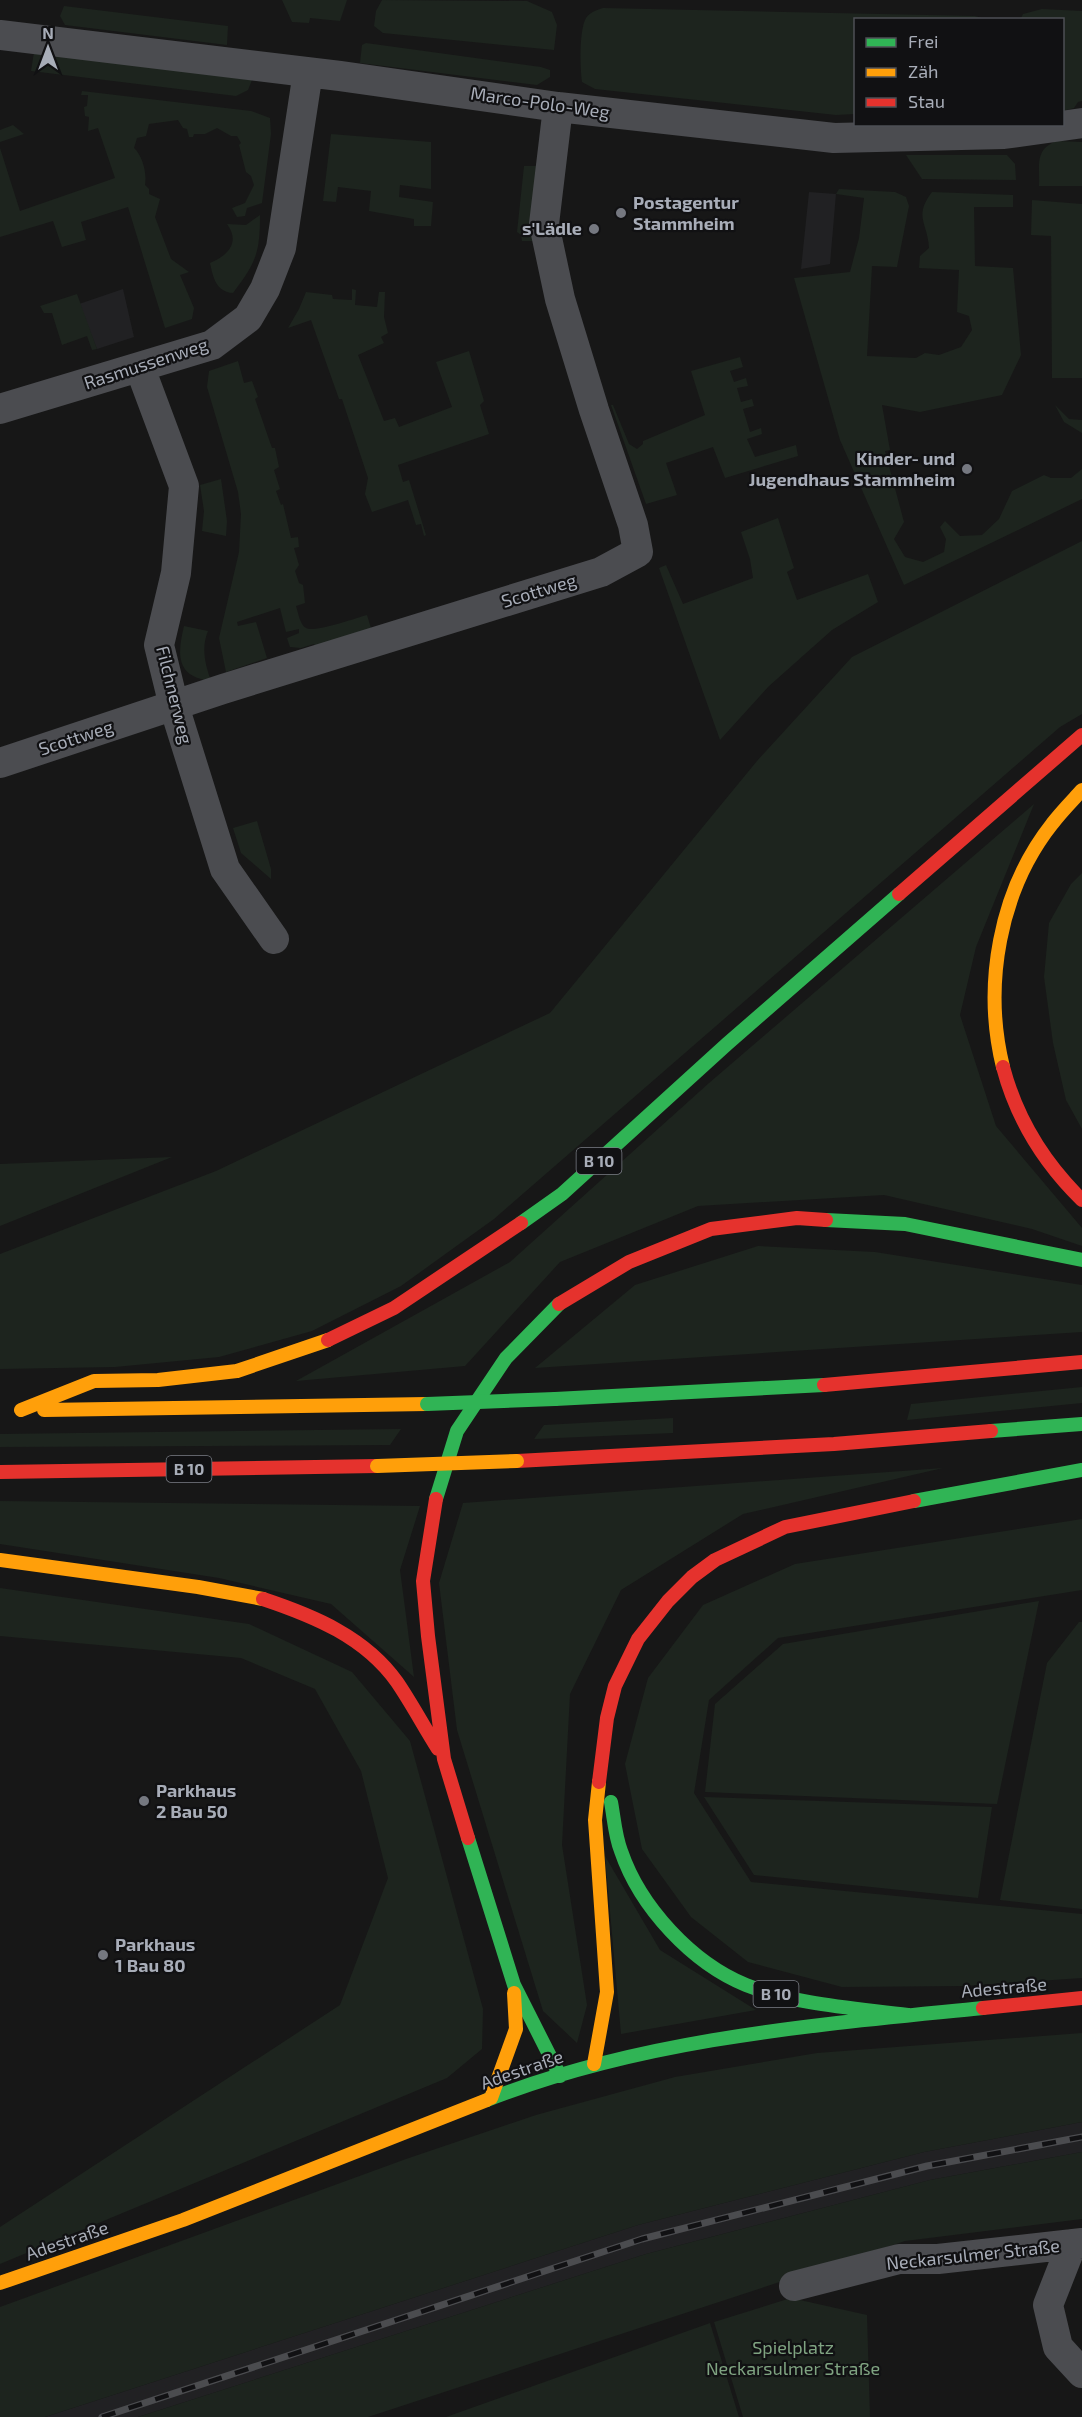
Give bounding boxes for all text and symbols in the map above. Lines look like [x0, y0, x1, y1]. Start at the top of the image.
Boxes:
north arrow [18, 18, 78, 78]
legend [854, 18, 1064, 126]
text: N [42, 23, 54, 42]
text: Frei [908, 30, 939, 52]
text: Zäh [908, 60, 939, 82]
street label: Marco-Polo-Weg [469, 81, 611, 123]
text: Stau [908, 90, 945, 112]
place label: Postagentur Stammheim [633, 191, 739, 234]
marker: Postagentur Stammheim [614, 206, 628, 220]
place label: s'Lädle [522, 217, 582, 239]
marker: s'Lädle [587, 222, 601, 236]
street label: Rasmussenweg [81, 333, 210, 393]
place label: Kinder- und Jugendhaus Stammheim [749, 447, 955, 490]
marker: Kinder- und Jugendhaus Stammheim [960, 462, 974, 476]
street label: Scottweg [499, 568, 579, 612]
street label: Filchnerweg [152, 643, 198, 746]
street label: Scottweg [36, 715, 116, 759]
road number: B 10 [576, 1148, 622, 1174]
road number: B 10 [166, 1456, 212, 1482]
place label: Parkhaus 2 Bau 50 [156, 1779, 236, 1822]
marker: Parkhaus 2 Bau 50 [137, 1794, 151, 1808]
place label: Parkhaus 1 Bau 80 [115, 1933, 195, 1976]
marker: Parkhaus 1 Bau 80 [96, 1948, 110, 1962]
street label: Adestraße [960, 1972, 1048, 2002]
road number: B 10 [754, 1981, 798, 2007]
street label: Adestraße [477, 2045, 566, 2093]
street label: Adestraße [22, 2216, 111, 2264]
street label: Neckarsulmer Straße [885, 2234, 1061, 2274]
park label: Spielplatz Neckarsulmer Straße [706, 2336, 880, 2379]

